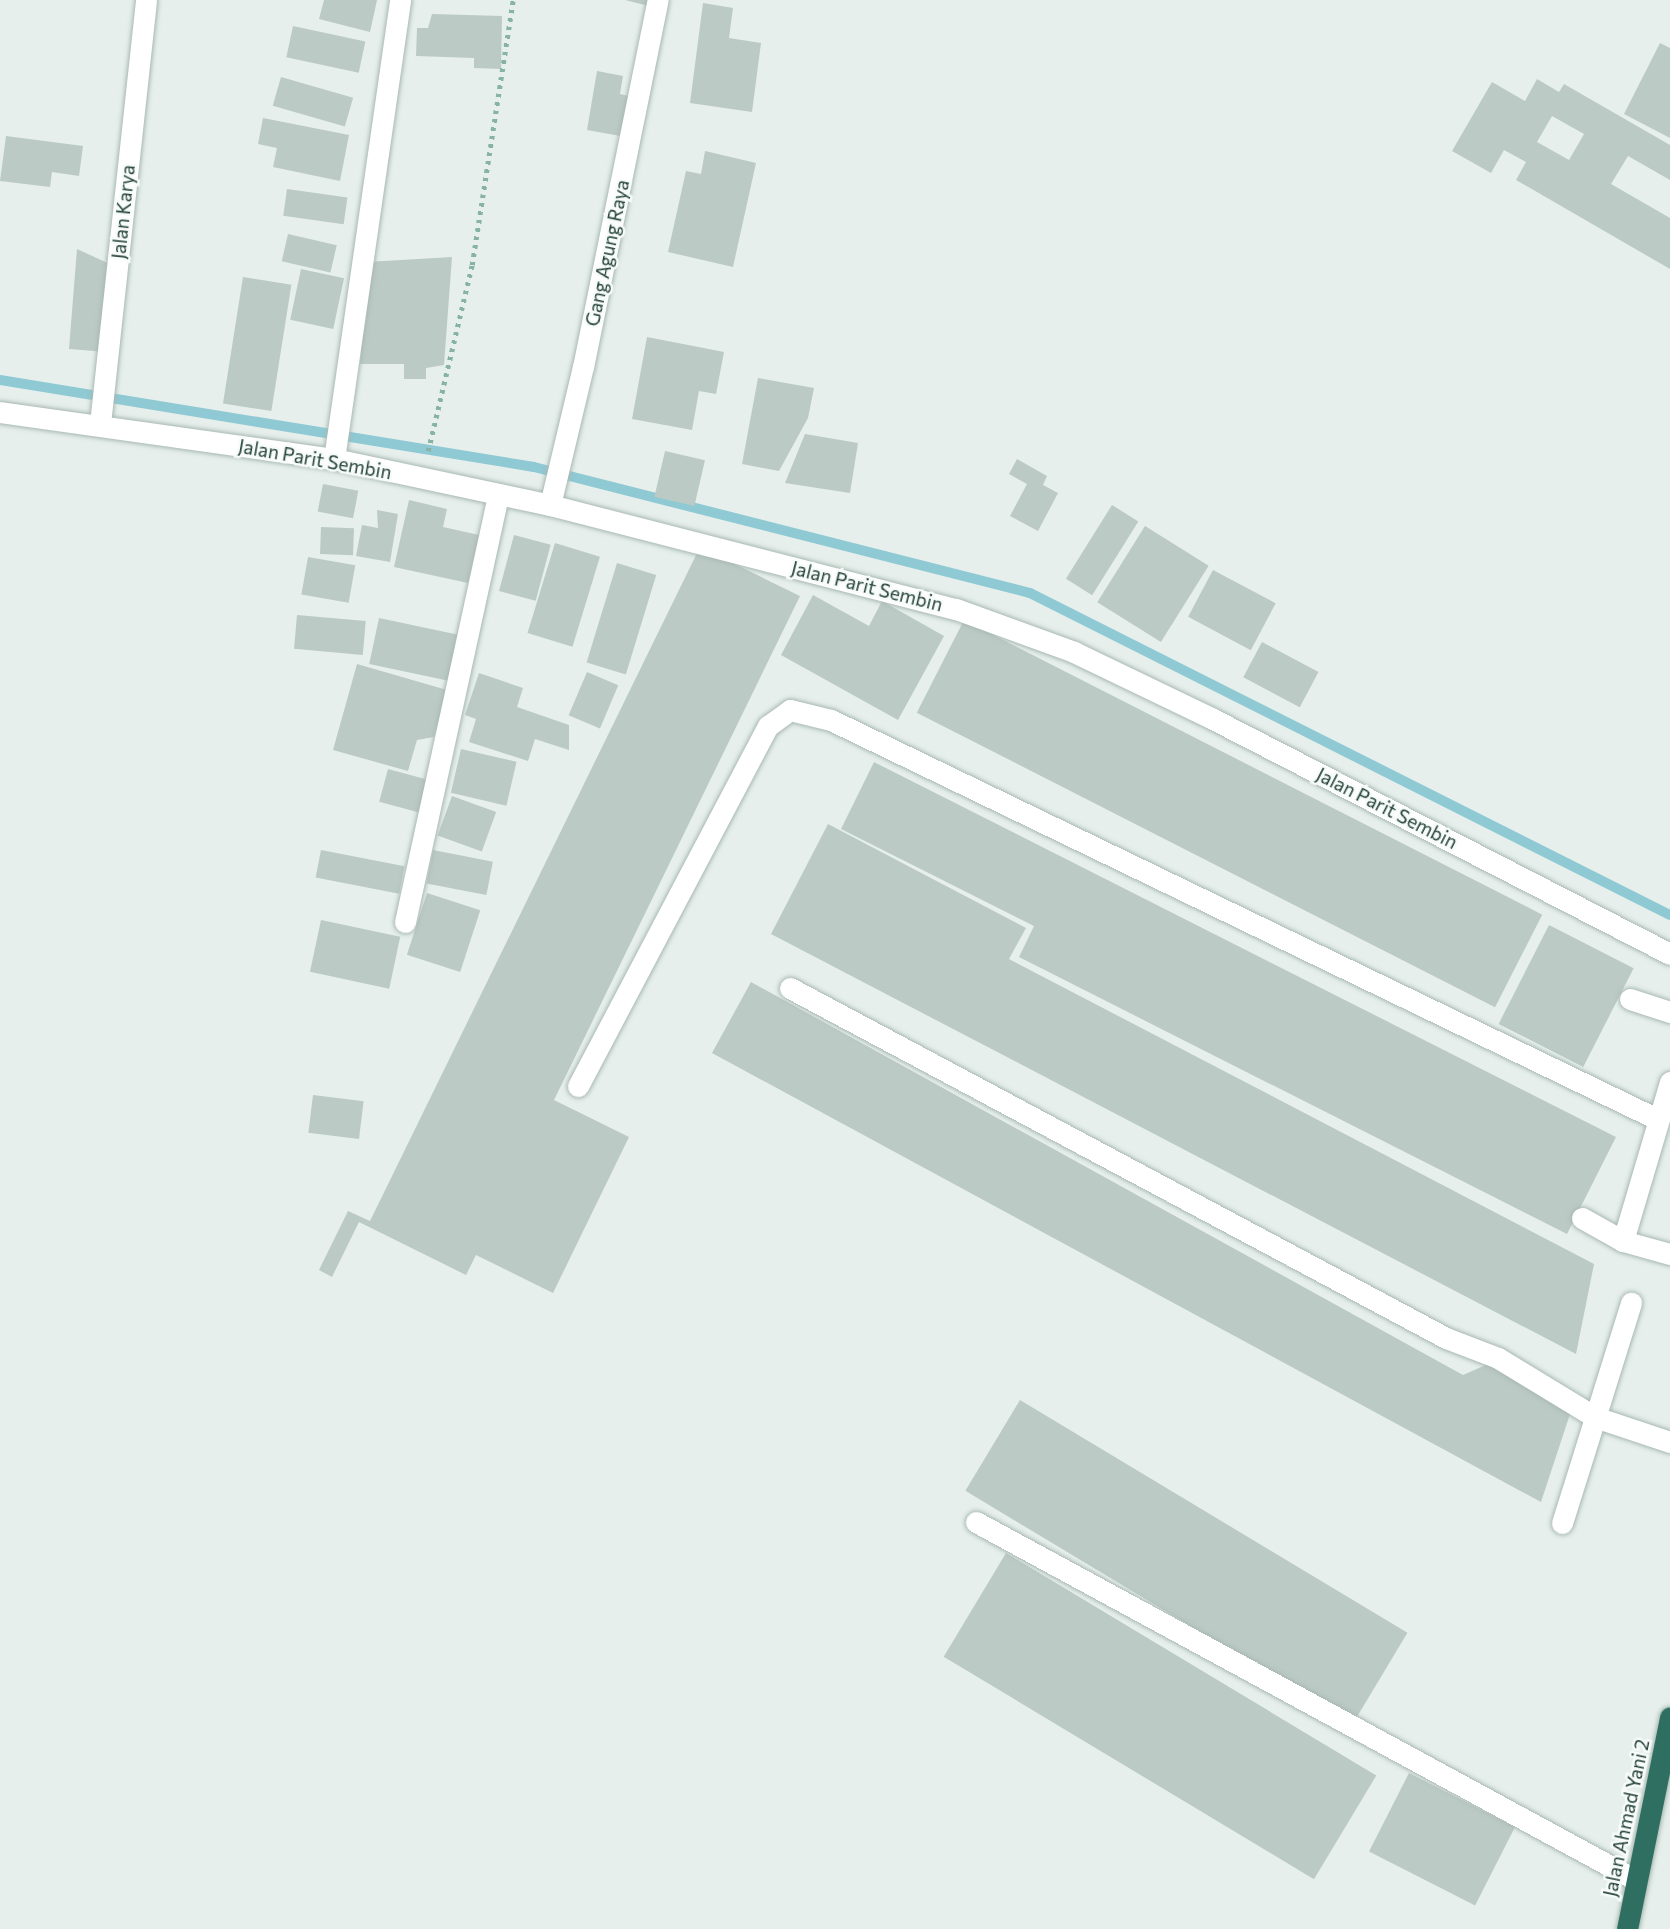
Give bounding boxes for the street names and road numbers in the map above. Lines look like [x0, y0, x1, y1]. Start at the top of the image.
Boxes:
street label: Jalan Karya [107, 164, 139, 260]
street label: Gang Agung Raya [580, 178, 634, 328]
street label: Jalan Parit Sembin [237, 434, 393, 484]
street label: Jalan Parit Sembin [789, 556, 945, 616]
street label: Jalan Parit Sembin [1313, 763, 1461, 853]
street label: Jalan Ahmad Yani 2 [1598, 1737, 1654, 1899]

